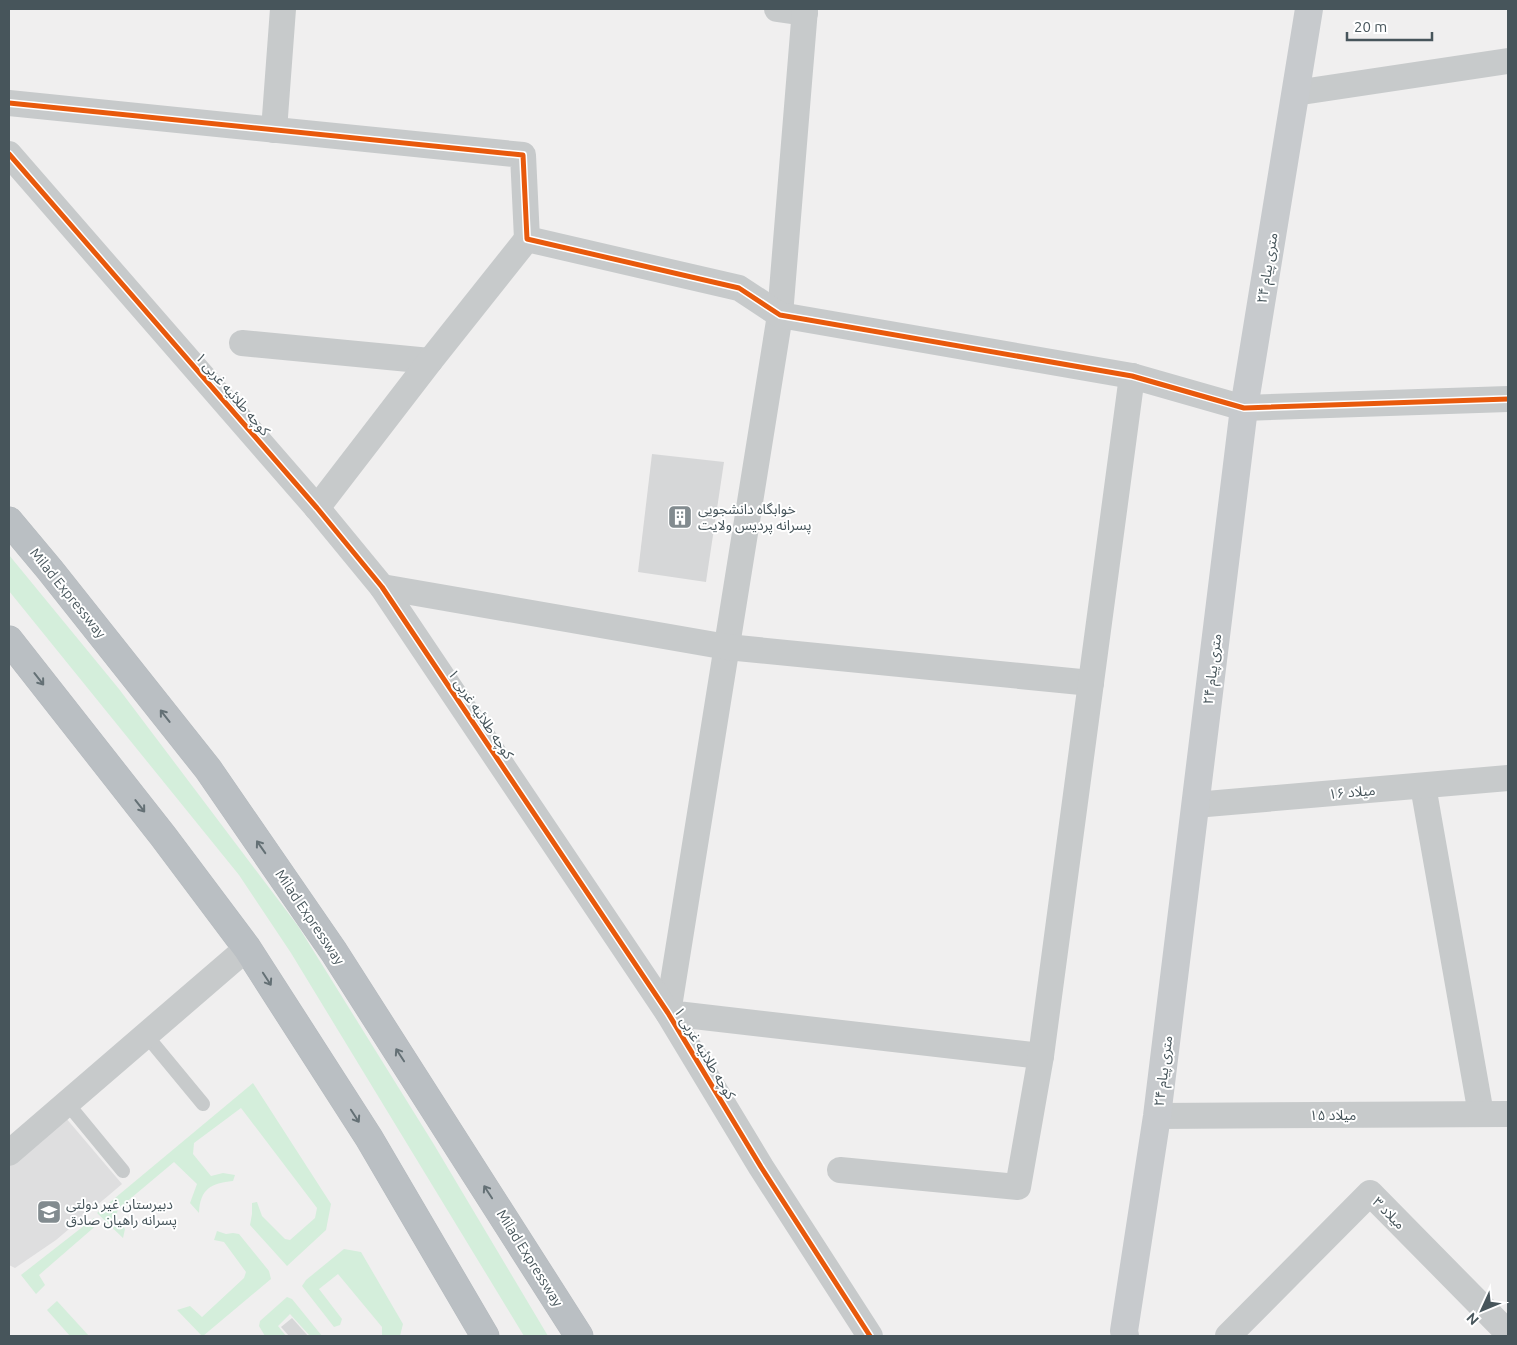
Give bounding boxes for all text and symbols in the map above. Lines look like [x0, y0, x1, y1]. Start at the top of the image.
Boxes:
scale bar [1347, 10, 1432, 42]
text: 20 m [1354, 18, 1387, 35]
street label: ۲۴ متری پیام [1254, 231, 1283, 305]
street label: کوچه طلائیه غربی ۱ [191, 349, 274, 440]
place label: خوابگاه دانشجویی پسرانه پردیس ولایت [698, 501, 811, 535]
building icon: خوابگاه دانشجویی پسرانه پردیس ولایت [667, 504, 693, 530]
street label: Milad Expressway [27, 545, 109, 641]
street label: ۲۴ متری پیام [1200, 633, 1227, 706]
street label: کوچه طلائیه غربی ۱ [443, 666, 517, 763]
one-way arrow [33, 672, 44, 685]
one-way arrow [160, 710, 171, 723]
street label: میلاد ۱۶ [1328, 782, 1376, 802]
one-way arrow [134, 799, 145, 812]
one-way arrow [256, 840, 266, 854]
street label: Milad Expressway [272, 866, 348, 968]
one-way arrow [262, 972, 272, 986]
street label: کوچه طلائیه غربی ۱ [669, 1004, 739, 1103]
street label: ۲۴ متری پیام [1151, 1035, 1178, 1108]
one-way arrow [395, 1048, 405, 1062]
street label: میلاد ۱۵ [1310, 1107, 1356, 1123]
one-way arrow [349, 1109, 360, 1123]
one-way arrow [482, 1185, 492, 1199]
street label: میلاد ۳ [1370, 1194, 1408, 1232]
place label: دبیرستان غیر دولتی پسرانه راهیان صادق [66, 1196, 177, 1230]
school or university icon: دبیرستان غیر دولتی پسرانه راهیان صادق [36, 1199, 62, 1225]
street label: Milad Expressway [494, 1207, 566, 1310]
north arrow [1457, 1285, 1507, 1335]
text: N [1463, 1310, 1482, 1328]

